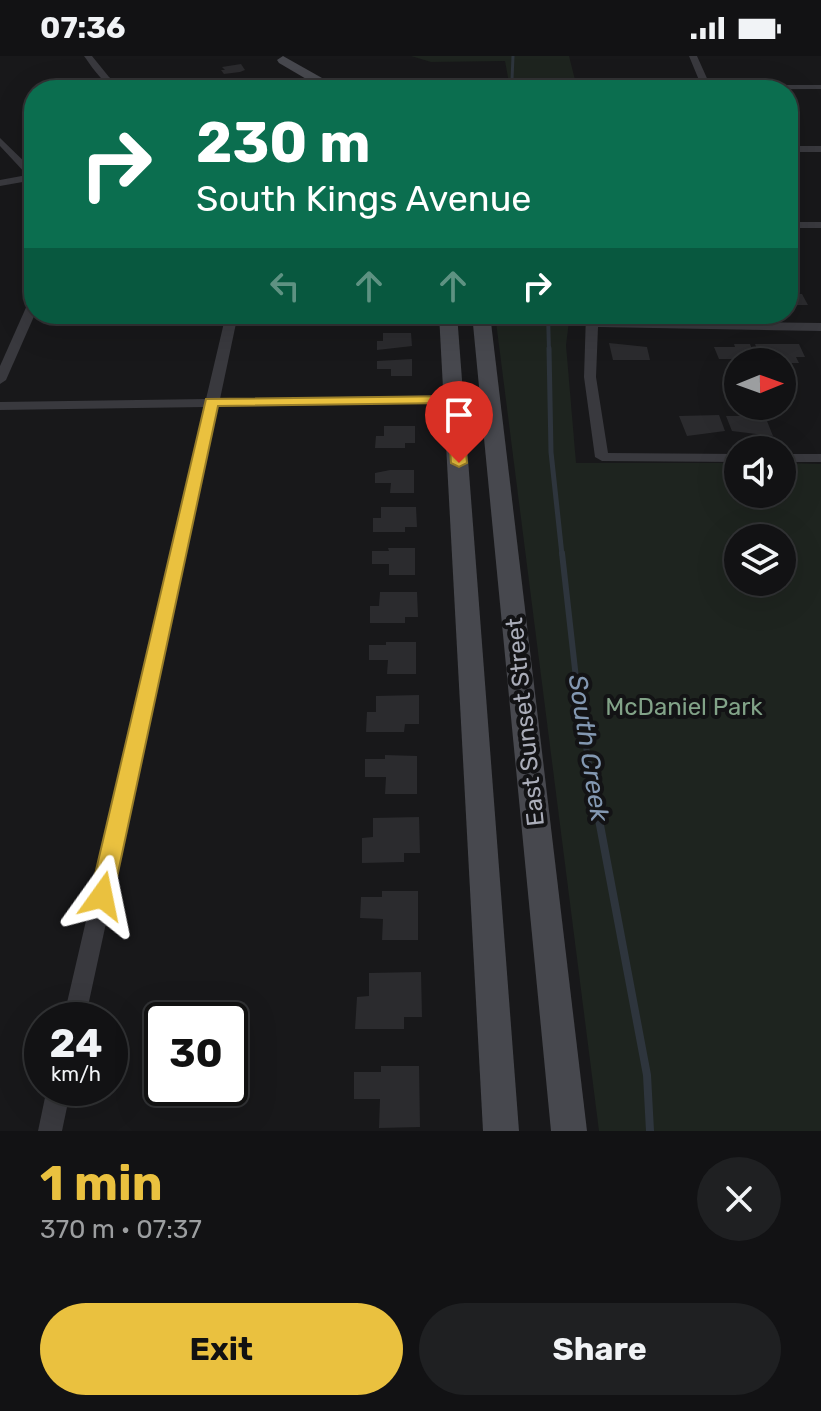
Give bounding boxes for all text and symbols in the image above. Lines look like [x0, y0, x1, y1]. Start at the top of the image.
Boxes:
text: 07:36 [40, 10, 126, 46]
text: 230 m [196, 110, 371, 176]
icon: right [64, 112, 168, 216]
text: South Kings Avenue [196, 177, 532, 220]
icon: left [263, 264, 307, 308]
icon: ahead [347, 264, 391, 308]
icon: ahead [431, 264, 475, 308]
icon: right [515, 264, 559, 308]
north arrow [724, 348, 796, 420]
map controls [724, 348, 796, 596]
pin [425, 381, 493, 463]
icon: arrive [437, 393, 481, 437]
button: sound [724, 436, 796, 508]
button: layers [724, 524, 796, 596]
street label: East Sunset Street [500, 616, 550, 828]
water label: South Creek [562, 672, 616, 824]
park label: McDaniel Park [605, 693, 763, 721]
position arrow [60, 854, 144, 938]
speed limit sign: 30 [144, 1002, 248, 1106]
text: 24 [49, 1020, 103, 1067]
text: km/h [51, 1062, 101, 1086]
text: 1 min [40, 1155, 163, 1212]
button: close [697, 1157, 781, 1241]
text: 370 m · 07:37 [40, 1214, 202, 1245]
button: Exit [40, 1303, 403, 1395]
button: Share [419, 1303, 781, 1395]

